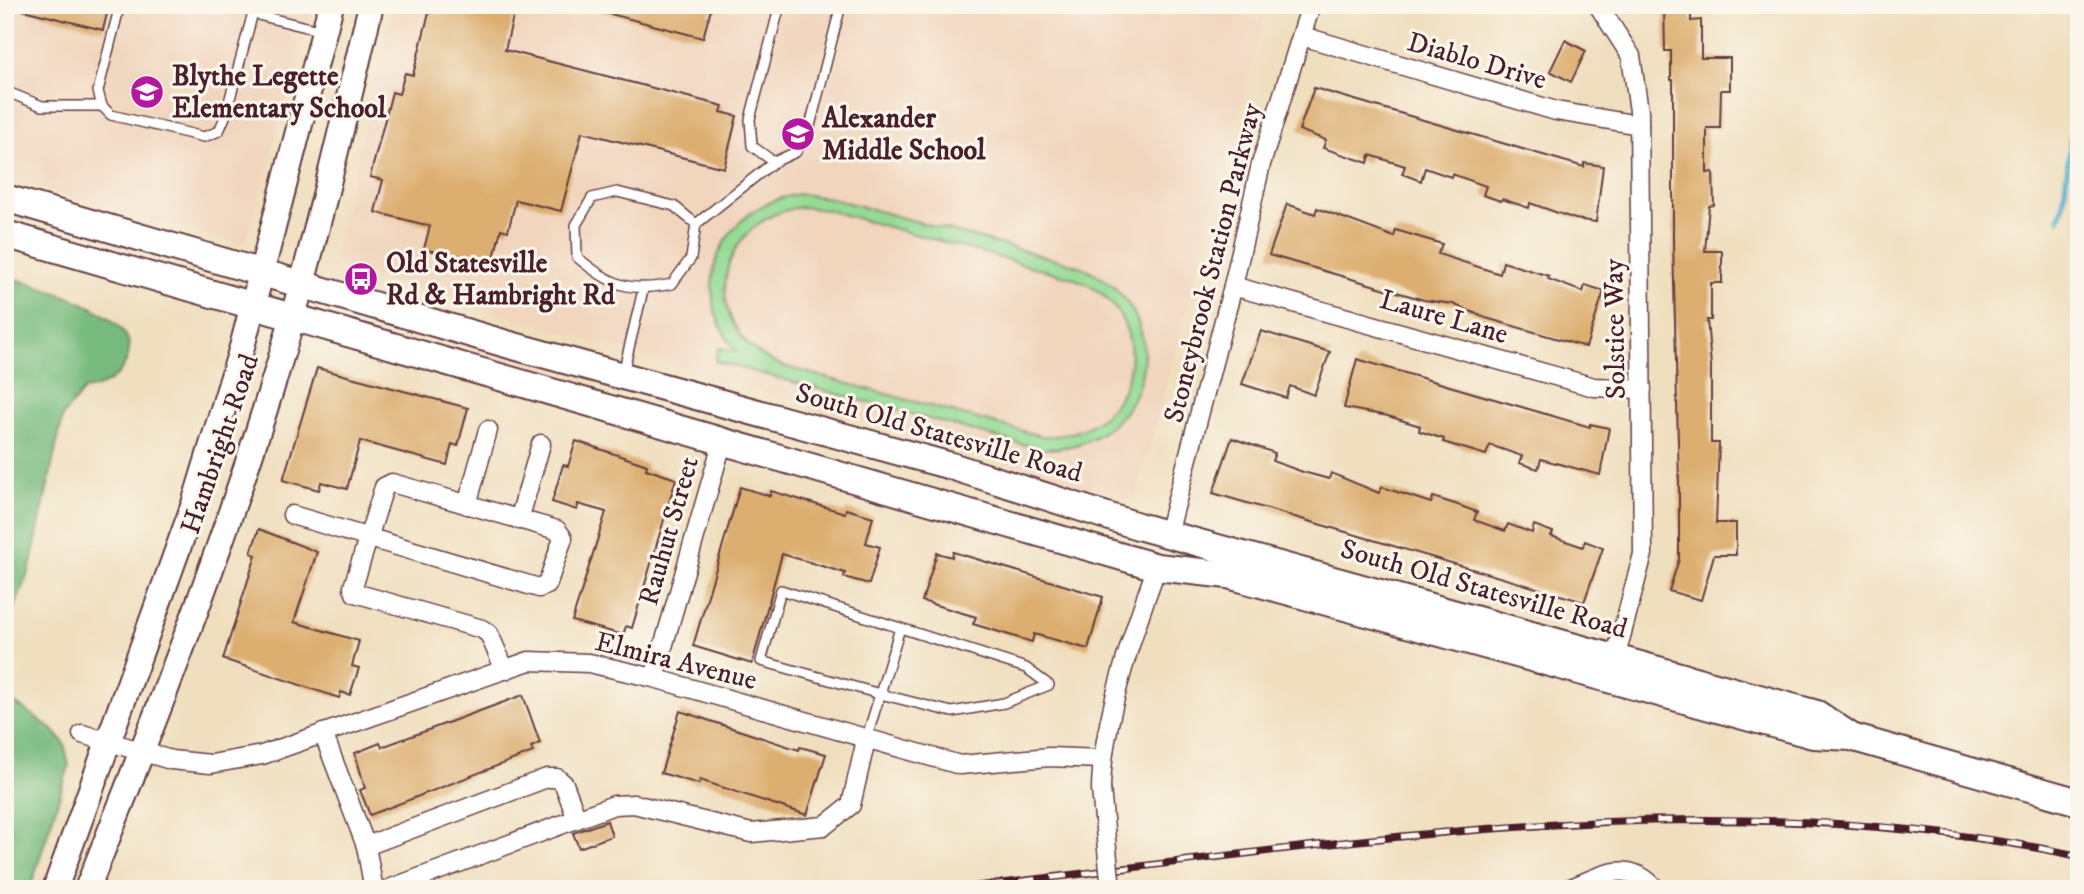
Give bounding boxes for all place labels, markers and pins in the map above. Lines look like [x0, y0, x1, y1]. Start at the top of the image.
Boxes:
place label: Blythe Legette Elementary School [172, 59, 387, 126]
school or university icon: Blythe Legette Elementary School [128, 73, 166, 111]
place label: Alexander Middle School [821, 101, 986, 168]
school or university icon: Alexander Middle School [779, 115, 817, 153]
place label: Old Statesville Rd & Hambright Rd [386, 246, 616, 313]
bus stop icon: Old Statesville Rd & Hambright Rd [342, 260, 380, 298]

